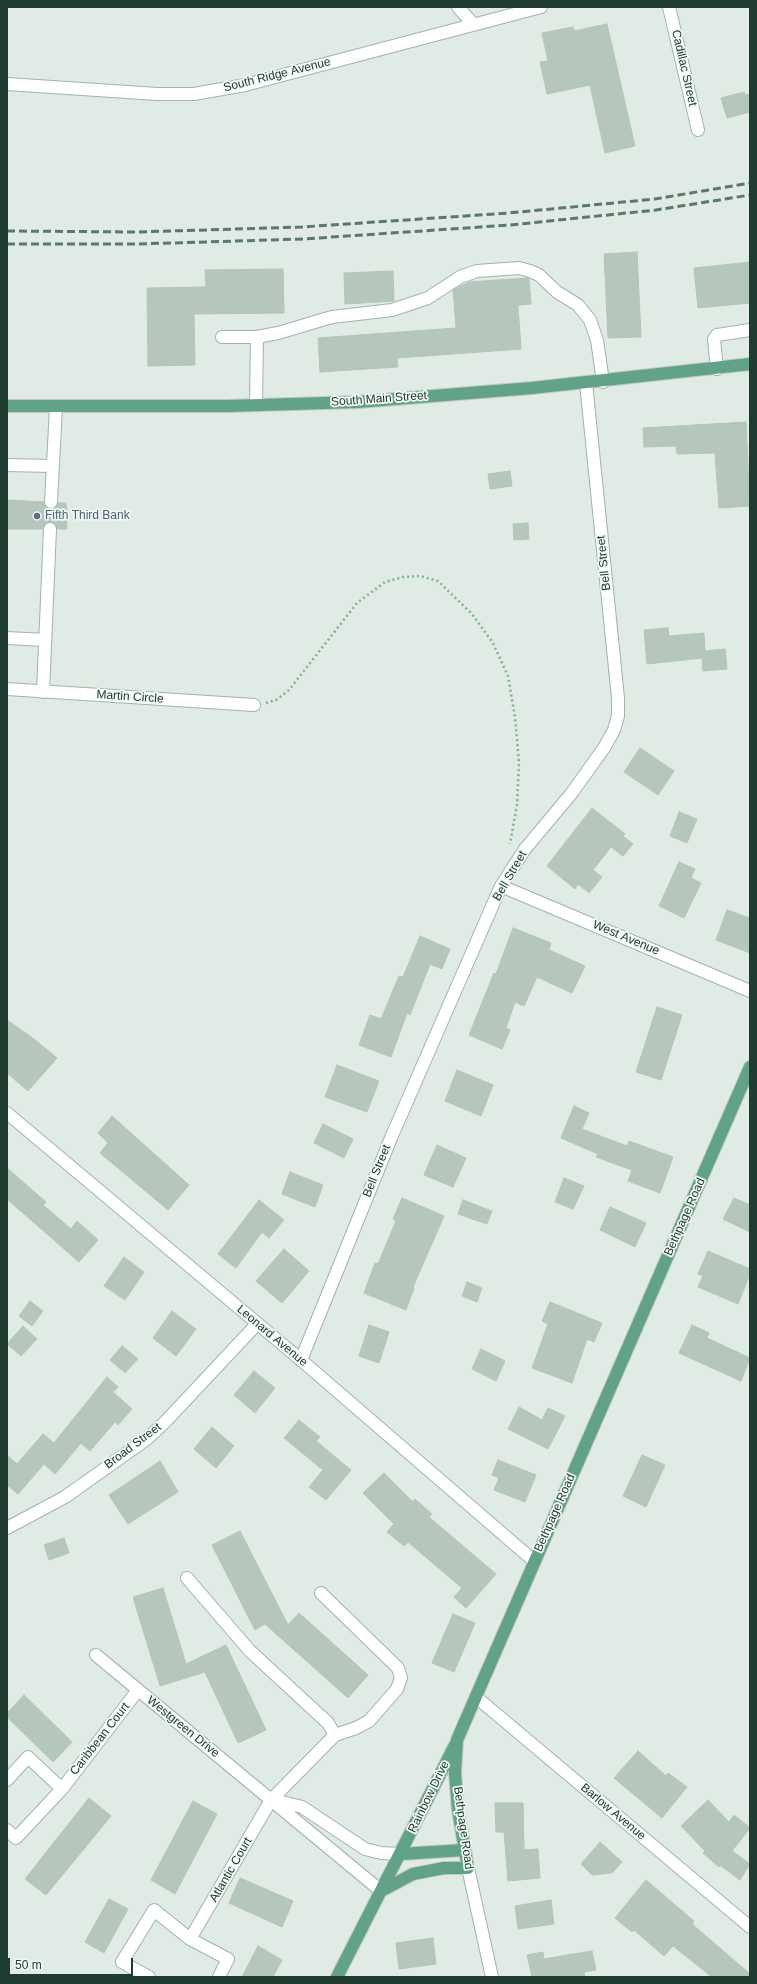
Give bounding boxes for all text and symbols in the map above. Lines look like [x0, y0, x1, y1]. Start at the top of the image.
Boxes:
street label: Cadillac Street [668, 28, 700, 108]
street label: South Ridge Avenue [222, 55, 332, 95]
street label: South Main Street [331, 388, 427, 410]
place label: Fifth Third Bank [45, 509, 130, 523]
marker: Fifth Third Bank [32, 511, 42, 521]
street label: Bell Street [594, 535, 614, 591]
street label: Martin Circle [96, 687, 164, 707]
street label: Bell Street [490, 848, 530, 904]
street label: West Avenue [591, 918, 661, 958]
street label: Bell Street [360, 1143, 394, 1199]
street label: Bethpage Road [661, 1176, 709, 1258]
street label: Leonard Avenue [234, 1302, 310, 1370]
street label: Broad Street [102, 1420, 164, 1472]
street label: Bethpage Road [531, 1472, 579, 1554]
street label: Westgreen Drive [144, 1693, 222, 1761]
street label: Caribbean Court [67, 1700, 133, 1778]
street label: Rainbow Drive [405, 1759, 453, 1835]
street label: Barlow Avenue [578, 1781, 648, 1843]
street label: Bethpage Road [450, 1786, 476, 1870]
street label: Atlantic Court [207, 1835, 255, 1905]
scale bar [10, 1950, 135, 1976]
text: 50 m [15, 1958, 42, 1972]

